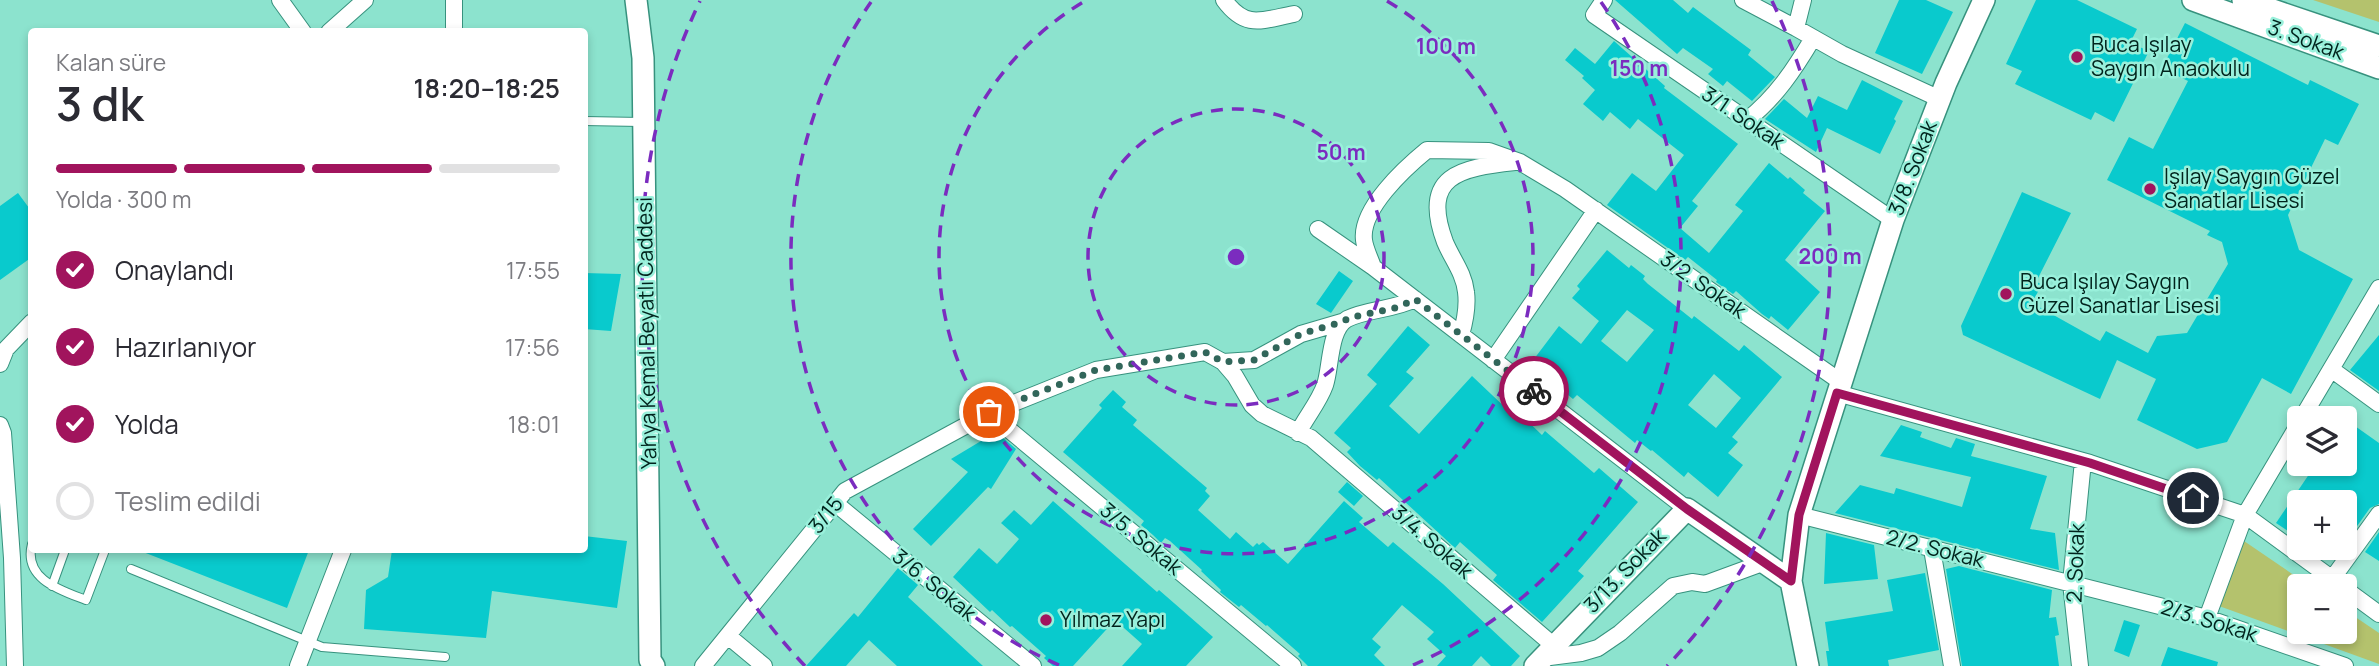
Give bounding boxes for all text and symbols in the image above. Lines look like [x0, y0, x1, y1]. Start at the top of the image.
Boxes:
street label: 3. Sokak [2264, 12, 2349, 66]
place label: Buca Işılay Saygın Anaokulu [2091, 30, 2250, 82]
text: 100 m [1416, 32, 1476, 60]
text: Kalan süre [56, 46, 166, 78]
marker: Buca Işılay Saygın Anaokulu [2069, 49, 2085, 65]
text: 150 m [1610, 54, 1668, 82]
text: 18:20–18:25 [414, 70, 560, 106]
text: 3 dk [56, 72, 144, 135]
street label: 3/1. Sokak [1697, 79, 1791, 156]
street label: 3/8. Sokak [1881, 116, 1943, 219]
text: 50 m [1316, 138, 1366, 166]
place label: Işılay Saygın Güzel Sanatlar Lisesi [2164, 162, 2340, 214]
marker: Işılay Saygın Güzel Sanatlar Lisesi [2142, 181, 2158, 197]
text: Yolda · 300 m [56, 183, 192, 215]
street label: Yahya Kemal Beyatlı Caddesi [630, 197, 662, 469]
text: 200 m [1798, 242, 1862, 270]
street label: 3/2. Sokak [1655, 244, 1753, 324]
centre of rings [1224, 245, 1248, 269]
icon: check [56, 251, 94, 289]
text: Onaylandı [115, 252, 234, 288]
text: 17:55 [506, 254, 560, 286]
place label: Buca Işılay Saygın Güzel Sanatlar Lisesi [2020, 267, 2219, 319]
marker: Buca Işılay Saygın Güzel Sanatlar Lisesi [1998, 286, 2014, 302]
icon: check [56, 328, 94, 366]
text: Hazırlanıyor [115, 329, 256, 365]
text: 17:56 [505, 331, 560, 363]
courier [1499, 356, 1569, 426]
icon: bike [1515, 372, 1553, 410]
pin [959, 382, 1019, 442]
icon: bag [970, 393, 1008, 431]
icon: check [56, 405, 94, 443]
text: Yolda [115, 406, 179, 442]
map controls [2287, 406, 2357, 644]
button: layers [2287, 406, 2357, 476]
text: 18:01 [508, 408, 560, 440]
pin [2163, 468, 2223, 528]
icon: home [2174, 479, 2212, 517]
text: Teslim edildi [115, 483, 261, 519]
street label: 3/15 [802, 490, 849, 539]
button: + [2287, 490, 2357, 560]
street label: 3/5. Sokak [1095, 496, 1189, 581]
street label: 3/4. Sokak [1386, 498, 1480, 585]
street label: 3/13. Sokak [1577, 522, 1672, 618]
street label: 2/2. Sokak [1884, 522, 1987, 574]
street label: 2. Sokak [2060, 522, 2090, 603]
street label: 3/6. Sokak [887, 542, 983, 627]
button: − [2287, 574, 2357, 644]
street label: 2/3. Sokak [2158, 592, 2261, 648]
place label: Yılmaz Yapı [1060, 605, 1165, 633]
marker: Yılmaz Yapı [1038, 612, 1054, 628]

